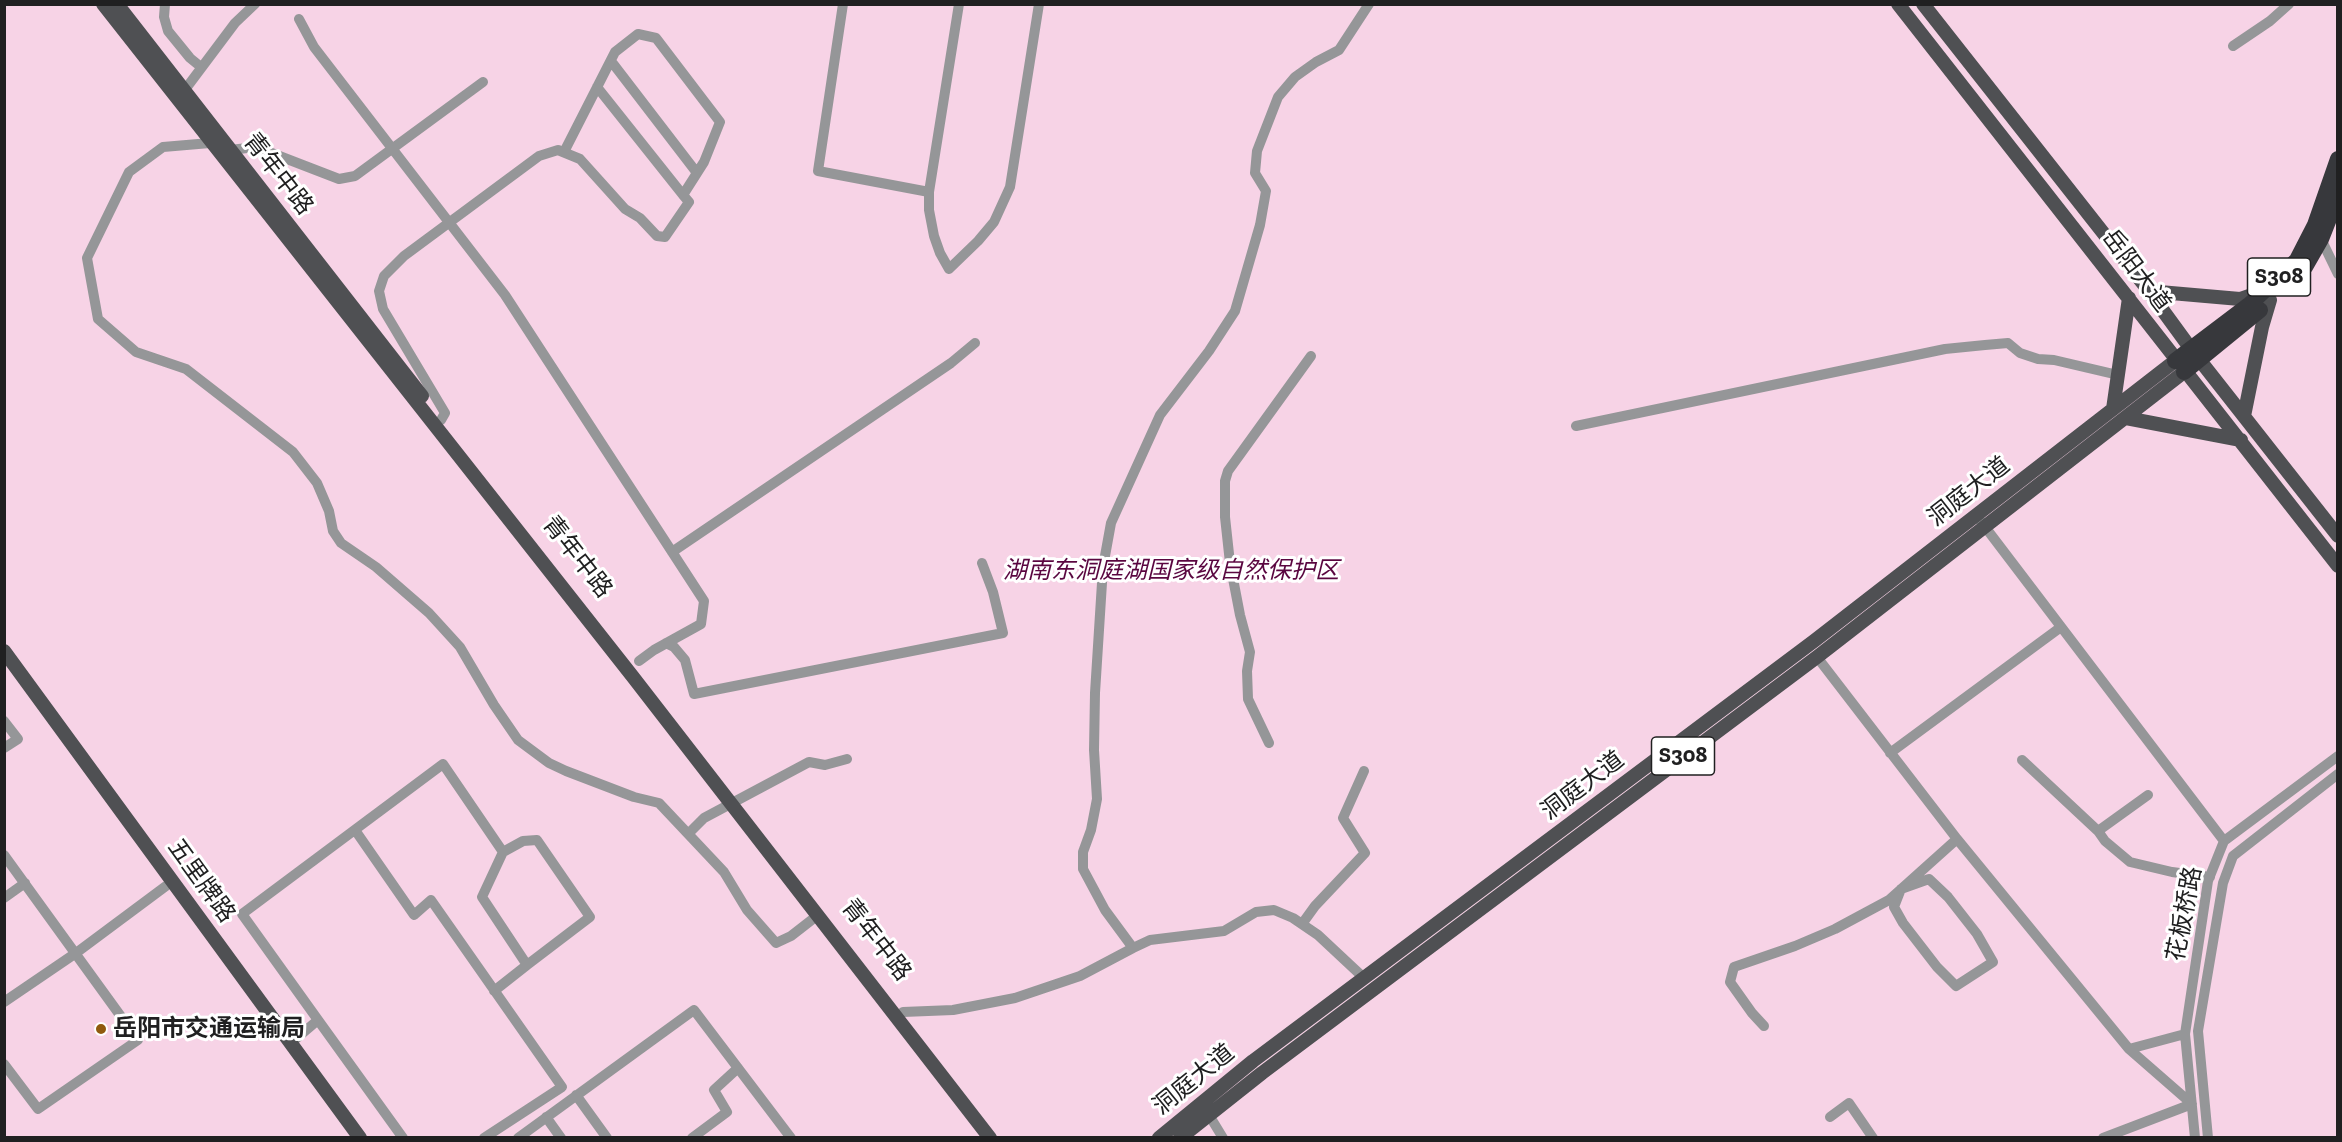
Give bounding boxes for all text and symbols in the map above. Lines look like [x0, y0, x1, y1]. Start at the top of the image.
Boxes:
street label: 青年中路 [237, 127, 319, 221]
street label: 岳阳大道 [2096, 224, 2176, 318]
road number: S308 [2248, 258, 2310, 296]
street label: 洞庭大道 [1922, 451, 2016, 533]
street label: 青年中路 [536, 510, 618, 604]
park label: 湖南东洞庭湖国家级自然保护区 [1003, 557, 1339, 585]
road number: S308 [1652, 737, 1714, 775]
street label: 洞庭大道 [1536, 746, 1630, 826]
street label: 五里牌路 [161, 834, 241, 928]
street label: 花板桥路 [2162, 864, 2208, 964]
street label: 青年中路 [835, 893, 917, 987]
place label: 岳阳市交通运输局 [113, 1015, 305, 1043]
marker: 岳阳市交通运输局 [94, 1022, 108, 1036]
street label: 洞庭大道 [1148, 1039, 1240, 1121]

